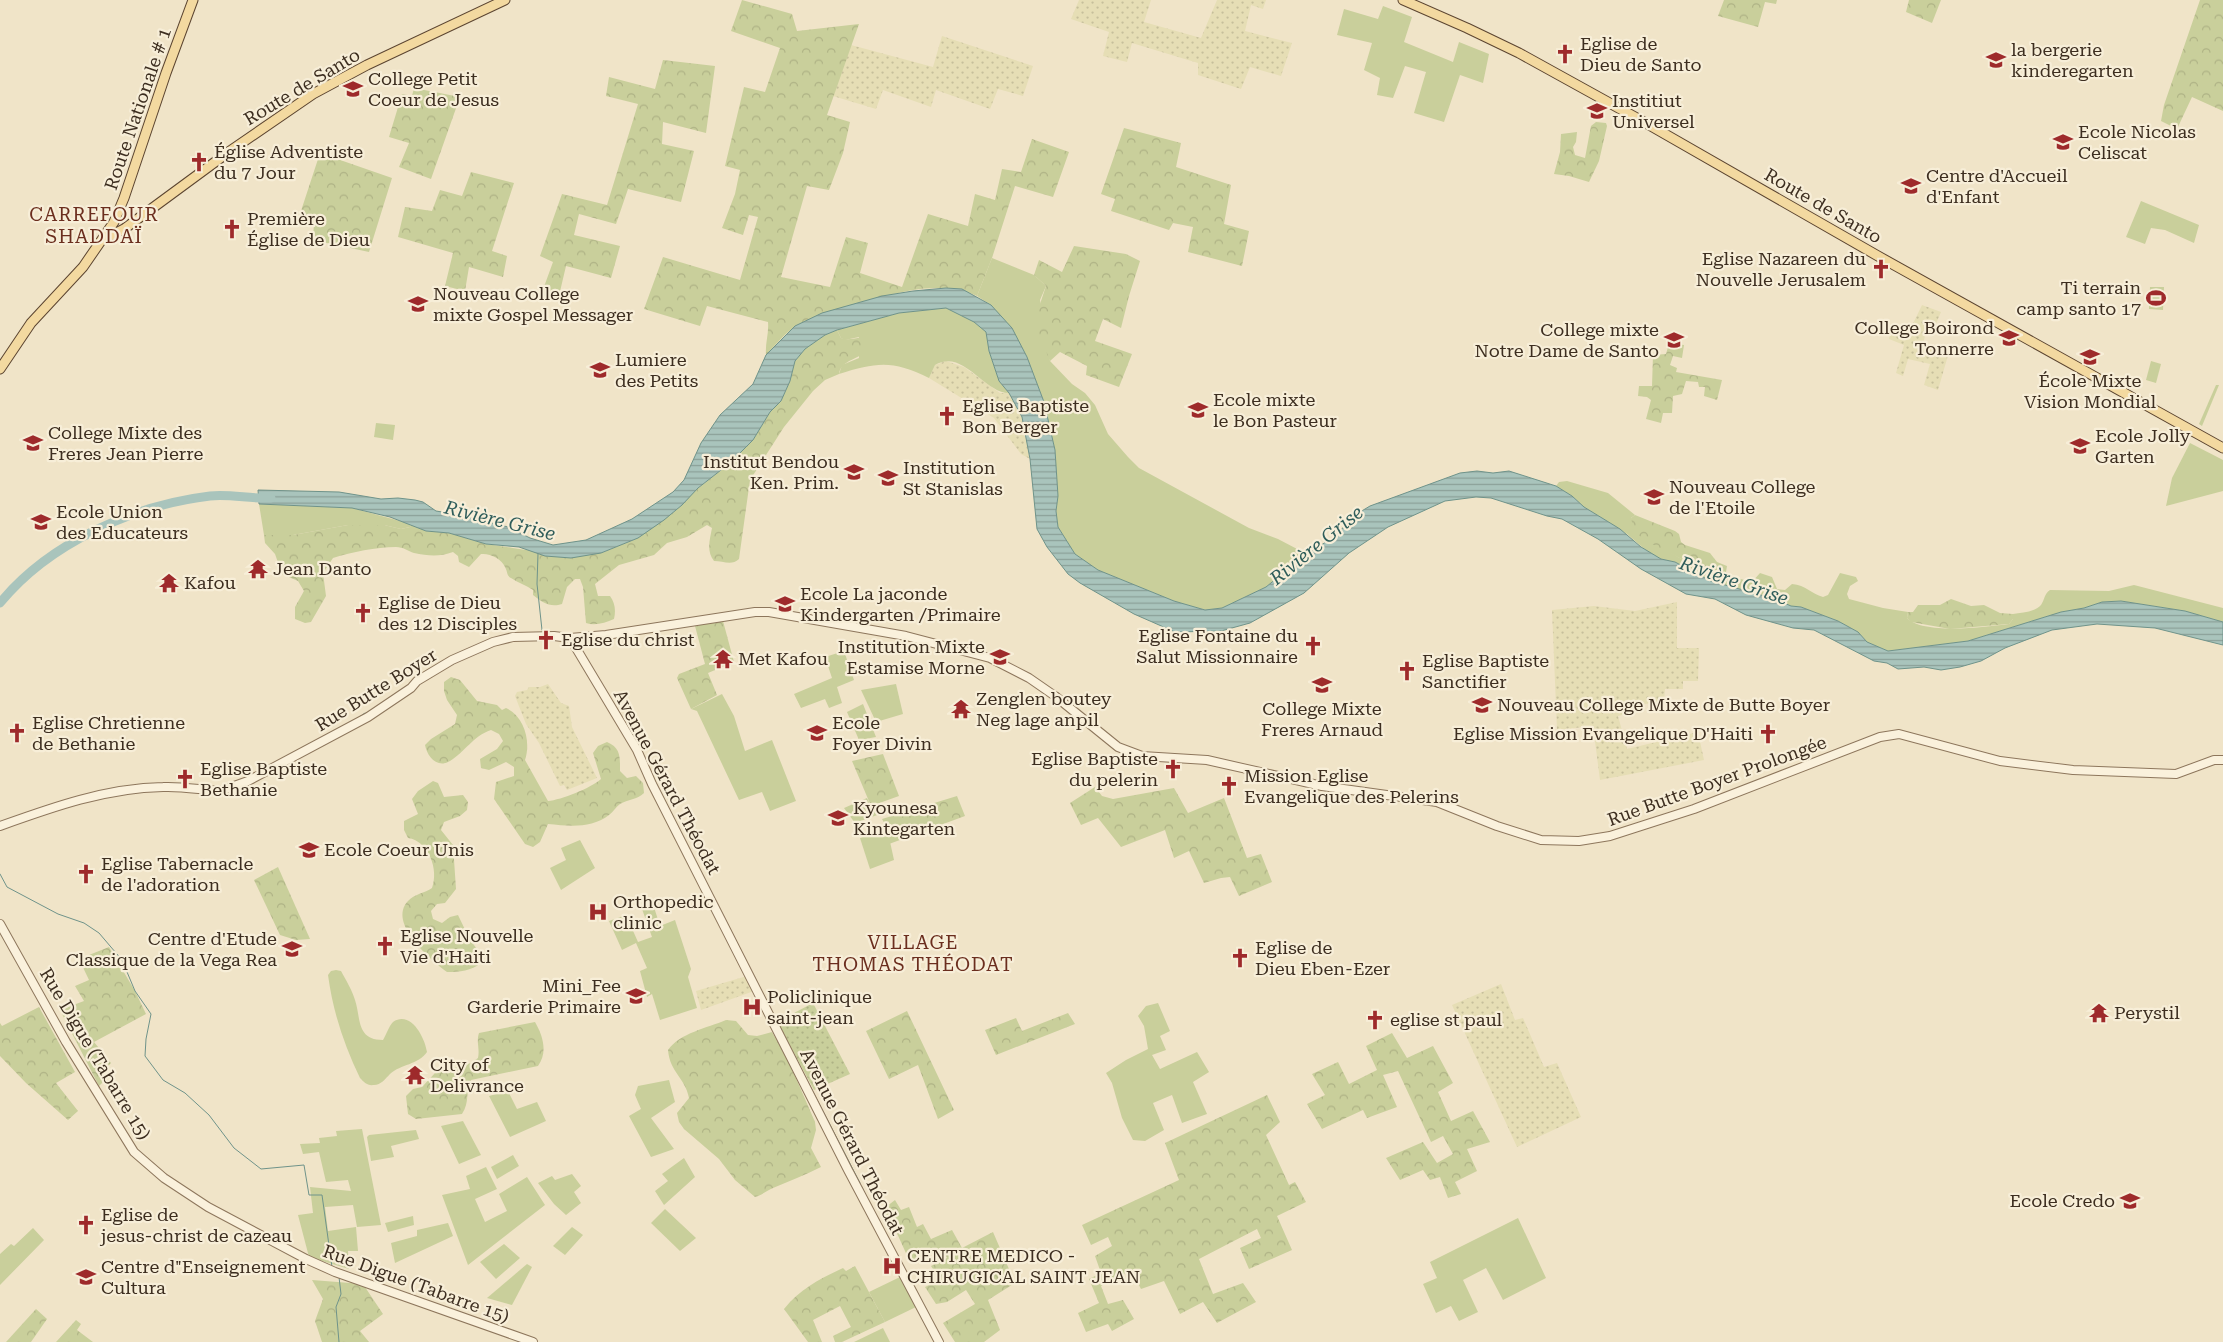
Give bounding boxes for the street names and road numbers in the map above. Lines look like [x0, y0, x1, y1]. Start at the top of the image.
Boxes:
street label: Route Nationale # 1 [100, 25, 175, 193]
street label: Route de Santo [240, 44, 364, 129]
street label: Route de Santo [1761, 164, 1886, 248]
street label: Rue Butte Boyer [311, 644, 440, 735]
street label: Avenue Gérard Théodat [610, 686, 725, 878]
street label: Rue Butte Boyer Prolongée [1604, 731, 1829, 830]
street label: Rue Digue (Tabarre 15) [36, 964, 155, 1143]
street label: Avenue Gérard Théodat [796, 1045, 909, 1239]
street label: Rue Digue (Tabarre 15) [320, 1240, 512, 1327]

